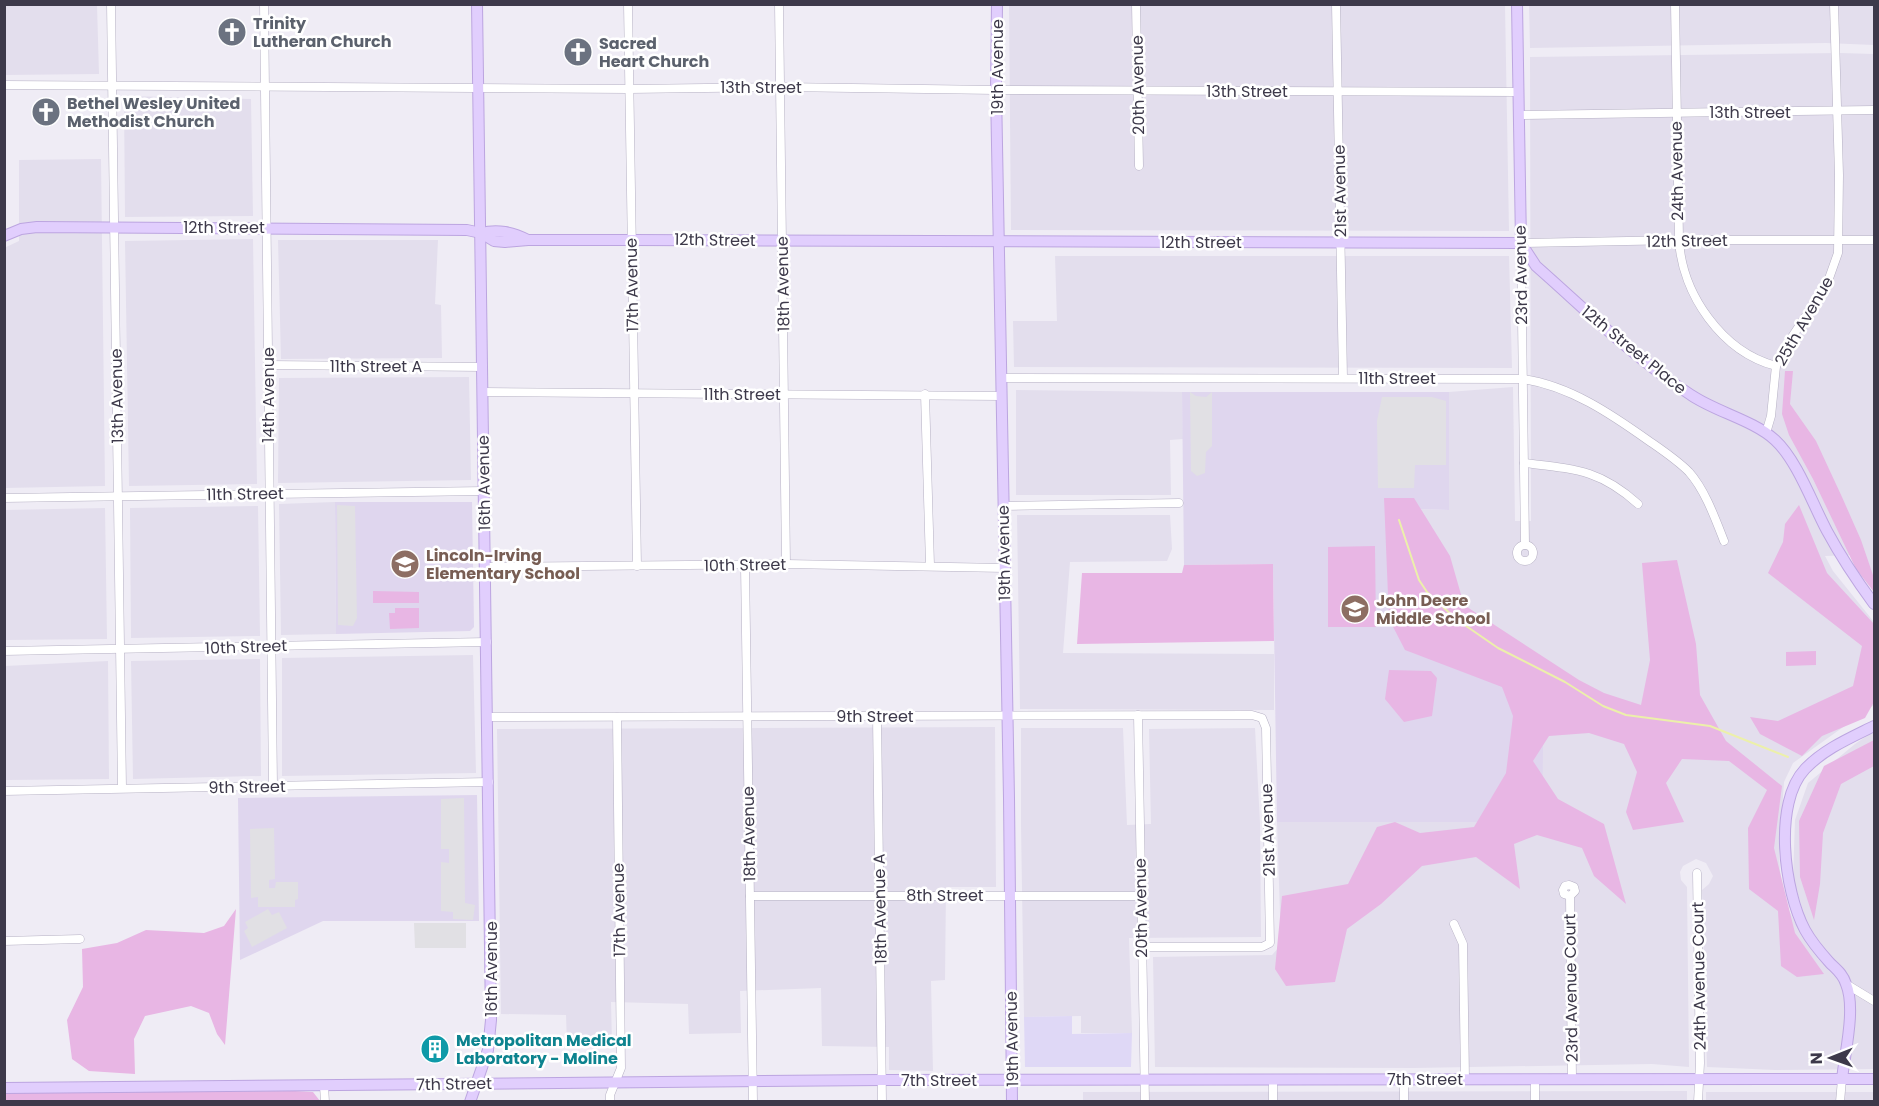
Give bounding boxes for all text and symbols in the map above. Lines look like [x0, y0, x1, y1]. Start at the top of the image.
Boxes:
place label: Trinity Lutheran Church [253, 12, 392, 53]
church icon: Trinity Lutheran Church [216, 16, 248, 48]
street label: 19th Avenue [986, 19, 1009, 115]
place label: Sacred Heart Church [599, 32, 709, 73]
street label: 20th Avenue [1126, 35, 1150, 135]
church icon: Sacred Heart Church [562, 36, 594, 68]
street label: 13th Street [720, 76, 802, 99]
street label: 13th Street [1206, 80, 1288, 103]
place label: Bethel Wesley United Methodist Church [67, 92, 240, 133]
church icon: Bethel Wesley United Methodist Church [30, 96, 62, 128]
street label: 13th Street [1709, 101, 1791, 124]
street label: 24th Avenue [1665, 121, 1689, 221]
street label: 21st Avenue [1328, 144, 1352, 238]
street label: 12th Street [183, 216, 265, 239]
street label: 23rd Avenue [1509, 225, 1533, 325]
street label: 12th Street [674, 228, 756, 252]
street label: 12th Street [1646, 229, 1728, 253]
street label: 12th Street [1160, 231, 1242, 254]
street label: 18th Avenue [771, 236, 795, 332]
street label: 17th Avenue [620, 238, 644, 332]
street label: 25th Avenue [1769, 272, 1839, 370]
street label: 12th Street Place [1576, 300, 1692, 400]
street label: 14th Avenue [257, 347, 280, 443]
street label: 13th Avenue [105, 348, 129, 444]
street label: 11th Street A [330, 355, 422, 378]
street label: 11th Street [1358, 367, 1436, 390]
street label: 11th Street [703, 383, 781, 406]
street label: 16th Avenue [472, 435, 496, 531]
street label: 11th Street [206, 482, 284, 506]
street label: 19th Avenue [992, 505, 1016, 601]
place label: Lincoln-Irving Elementary School [426, 544, 580, 585]
school or university icon: Lincoln-Irving Elementary School [389, 548, 421, 580]
street label: 10th Street [704, 553, 787, 577]
place label: John Deere Middle School [1376, 589, 1491, 630]
school or university icon: John Deere Middle School [1339, 593, 1371, 625]
street label: 10th Street [204, 634, 288, 660]
street label: 9th Street [836, 705, 914, 728]
street label: 9th Street [208, 775, 286, 799]
street label: 21st Avenue [1255, 783, 1281, 877]
street label: 18th Avenue [737, 786, 761, 882]
street label: 18th Avenue A [868, 853, 892, 965]
street label: 20th Avenue [1129, 858, 1153, 958]
street label: 17th Avenue [607, 863, 631, 957]
street label: 8th Street [906, 884, 984, 907]
street label: 24th Avenue Court [1686, 901, 1712, 1050]
street label: 23rd Avenue Court [1558, 913, 1584, 1063]
street label: 16th Avenue [480, 921, 503, 1017]
street label: 19th Avenue [1000, 991, 1024, 1087]
north arrow [1801, 1028, 1861, 1088]
place label: Metropolitan Medical Laboratory - Moline [456, 1029, 632, 1070]
building icon: Metropolitan Medical Laboratory - Moline [419, 1033, 451, 1065]
text: N [1805, 1052, 1828, 1064]
street label: 7th Street [1387, 1068, 1463, 1091]
street label: 7th Street [901, 1069, 977, 1092]
street label: 7th Street [416, 1072, 492, 1096]

